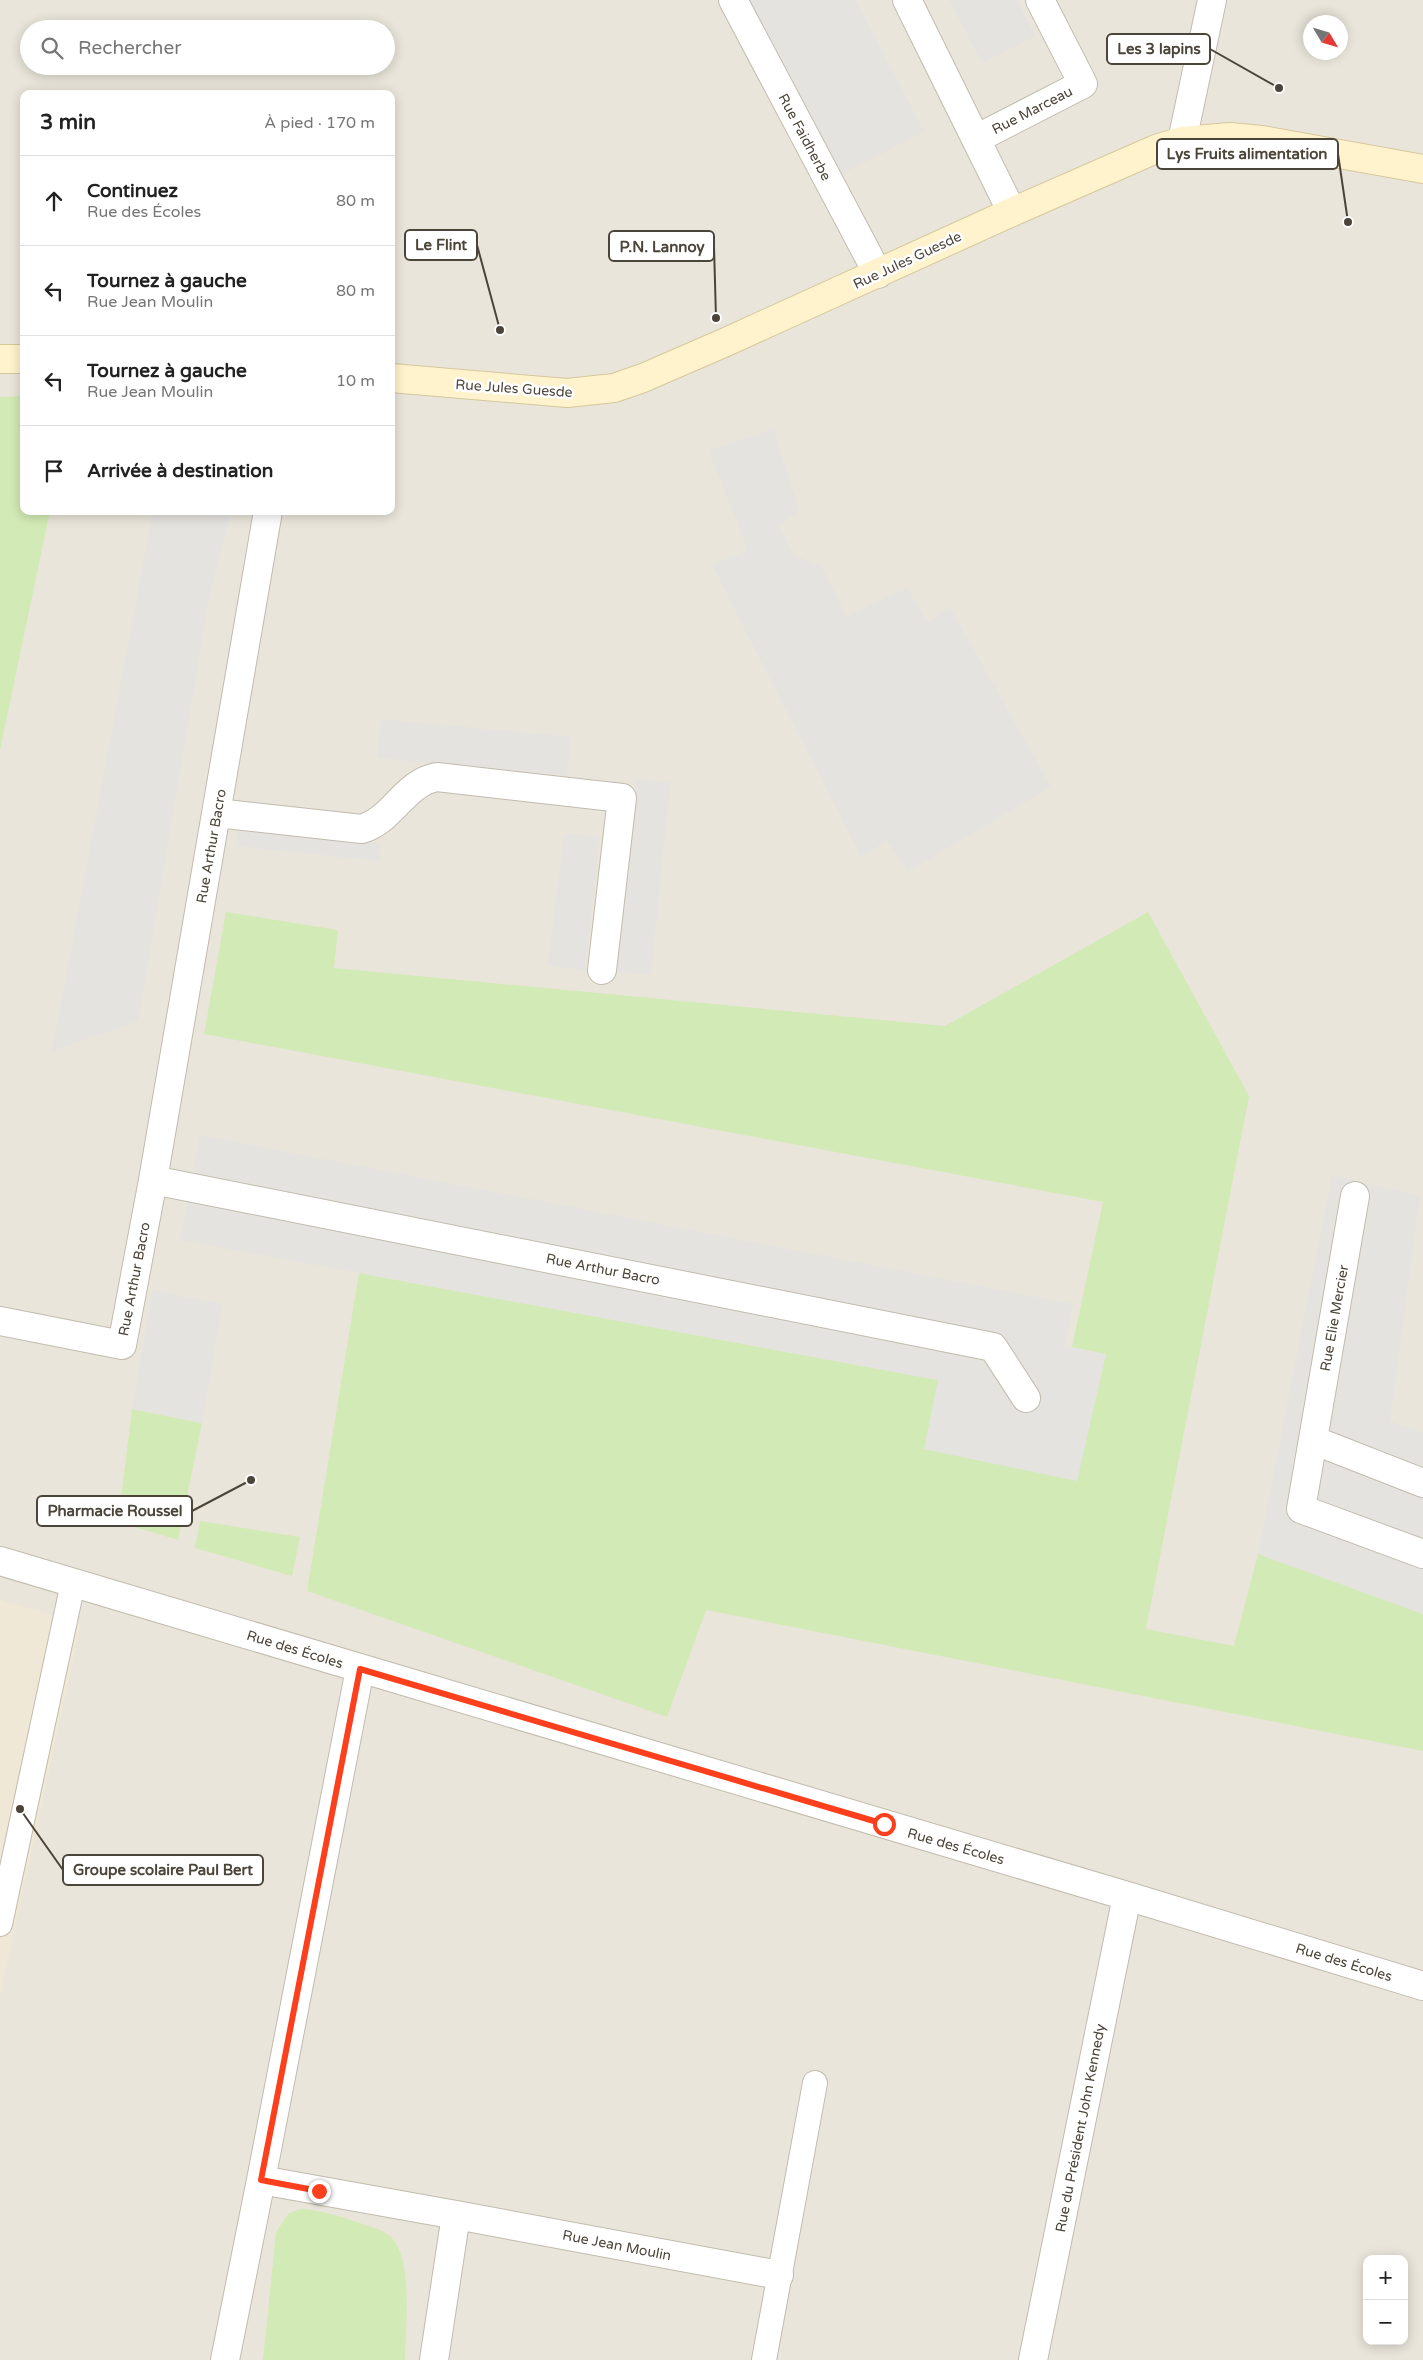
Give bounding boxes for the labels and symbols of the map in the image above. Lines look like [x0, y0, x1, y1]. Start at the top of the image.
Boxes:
north arrow [1303, 15, 1348, 60]
callout: Les 3 lapins [1107, 34, 1210, 64]
text: Les 3 lapins [1117, 40, 1201, 59]
street label: Rue Marceau [989, 83, 1075, 138]
street label: Rue Faidherbe [774, 91, 835, 184]
callout: Lys Fruits alimentation [1157, 139, 1338, 169]
text: Lys Fruits alimentation [1167, 145, 1327, 164]
street label: Rue Jules Guesde [850, 228, 964, 293]
callout: Le Flint [405, 230, 477, 260]
callout: P.N. Lannoy [609, 231, 714, 261]
text: Le Flint [415, 236, 467, 254]
text: P.N. Lannoy [619, 238, 705, 257]
street label: Rue Jules Guesde [455, 376, 573, 401]
street label: Rue Arthur Bacro [193, 788, 230, 905]
street label: Rue Arthur Bacro [115, 1221, 154, 1338]
street label: Rue Arthur Bacro [544, 1250, 661, 1289]
street label: Rue Elie Mercier [1317, 1263, 1352, 1373]
callout: Pharmacie Roussel [37, 1496, 192, 1526]
text: Pharmacie Roussel [47, 1502, 183, 1520]
street label: Rue des Écoles [245, 1627, 345, 1672]
route start [873, 1813, 896, 1836]
street label: Rue des Écoles [905, 1825, 1007, 1869]
callout: Groupe scolaire Paul Bert [63, 1855, 263, 1885]
text: Groupe scolaire Paul Bert [73, 1861, 253, 1880]
street label: Rue des Écoles [1294, 1940, 1394, 1985]
street label: Rue du Président John Kennedy [1052, 2022, 1109, 2234]
route end [308, 2180, 331, 2203]
street label: Rue Jean Moulin [561, 2227, 673, 2264]

